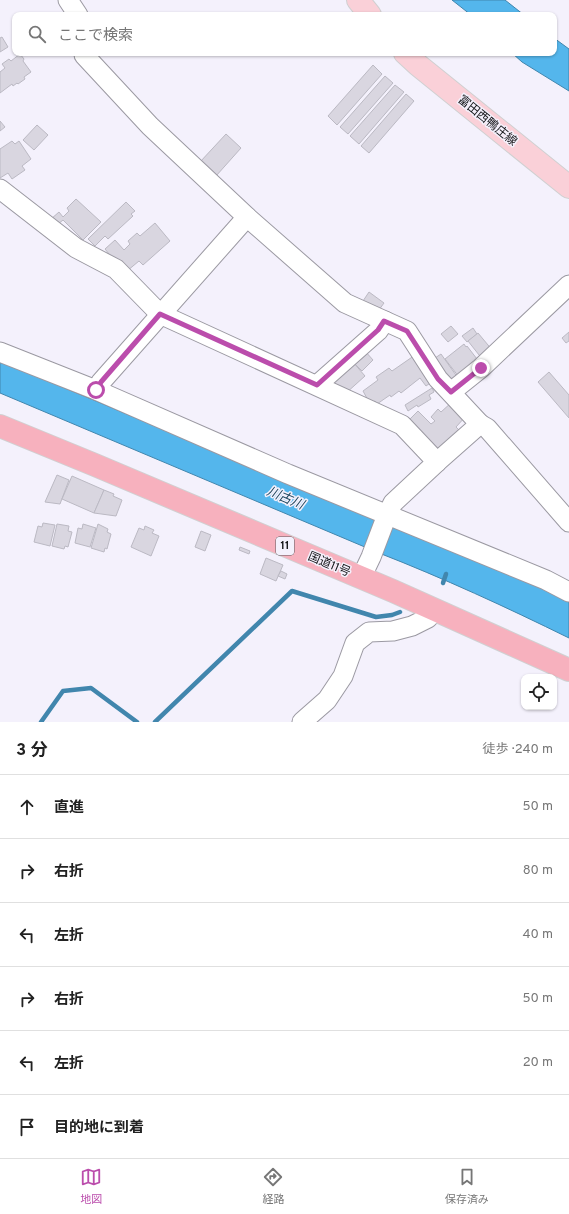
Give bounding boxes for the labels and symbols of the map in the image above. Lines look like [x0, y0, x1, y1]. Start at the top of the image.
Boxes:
street label: 富田西鴨庄線 [454, 92, 520, 150]
route end [472, 359, 490, 377]
route start [87, 381, 105, 399]
water label: 川古川 [264, 484, 308, 515]
road number: 11 [276, 537, 294, 555]
street label: 国道11号 [305, 549, 353, 581]

